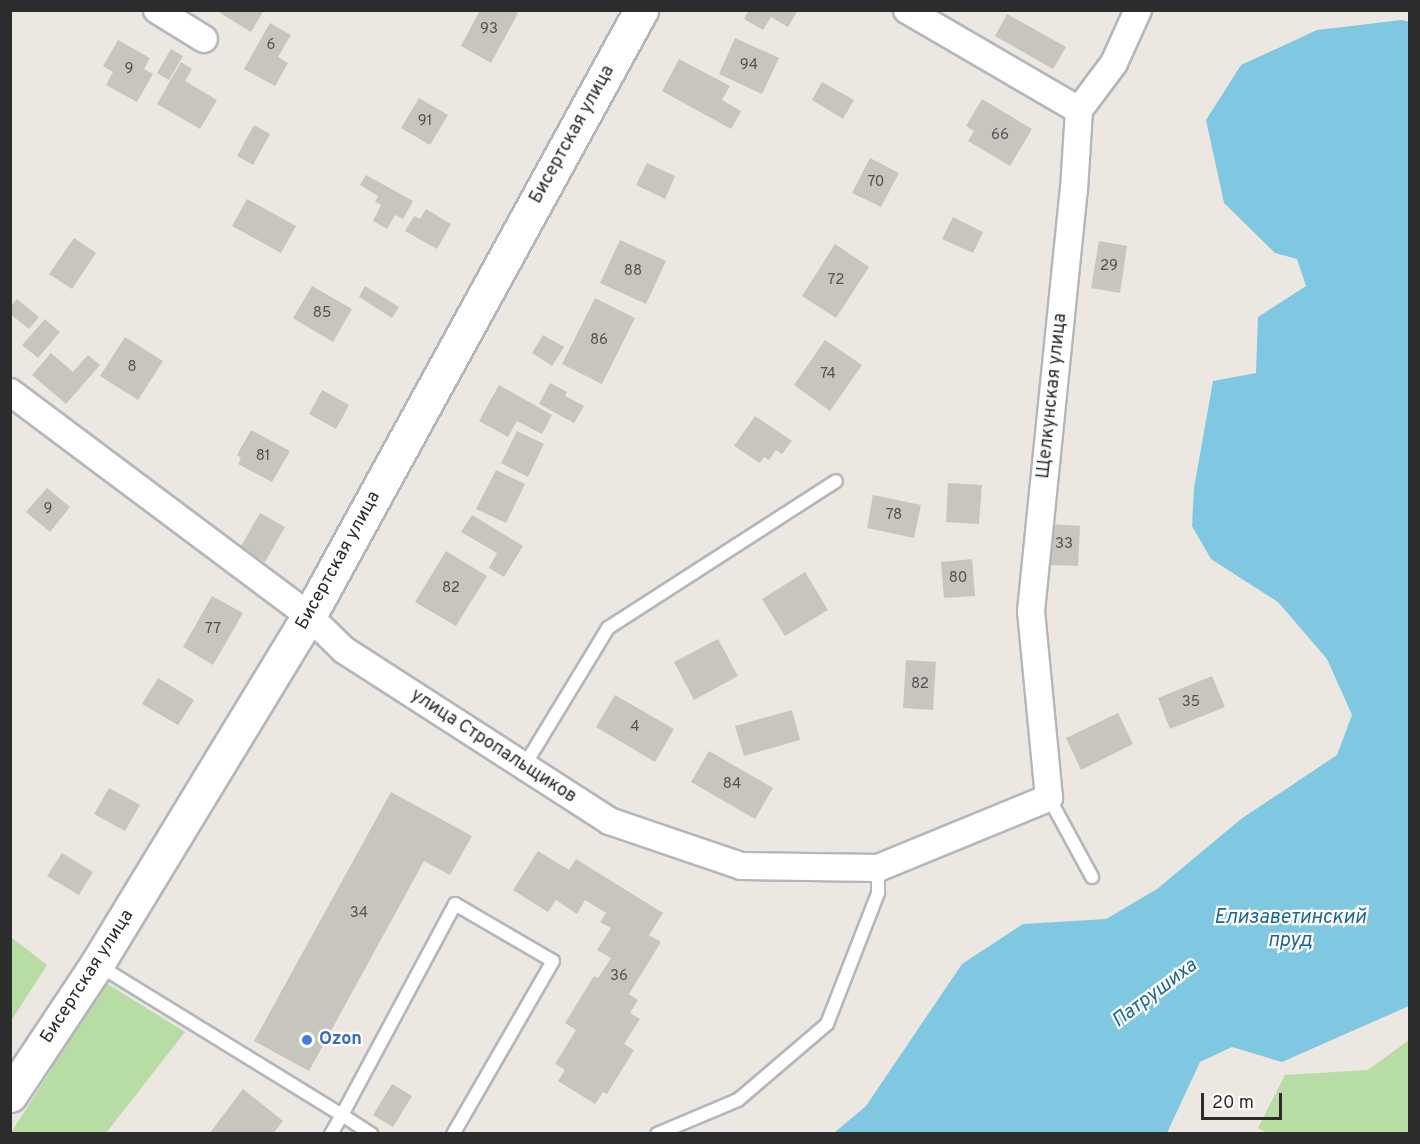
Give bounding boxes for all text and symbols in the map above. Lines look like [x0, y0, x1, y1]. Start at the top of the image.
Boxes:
house number: 93 [480, 21, 498, 39]
house number: 6 [267, 37, 275, 55]
house number: 94 [740, 57, 758, 75]
house number: 9 [125, 61, 133, 79]
street label: Бисертская улица [526, 62, 620, 208]
house number: 91 [418, 113, 432, 131]
house number: 66 [991, 127, 1009, 145]
house number: 70 [867, 174, 885, 192]
house number: 29 [1100, 258, 1118, 276]
house number: 88 [624, 263, 642, 281]
house number: 72 [828, 272, 844, 290]
house number: 85 [313, 305, 331, 323]
street label: Щелкунская улица [1034, 312, 1072, 480]
house number: 86 [590, 332, 608, 350]
house number: 8 [127, 359, 137, 377]
house number: 74 [820, 366, 836, 384]
house number: 81 [256, 448, 270, 466]
street label: Бисертская улица [292, 488, 386, 634]
house number: 9 [44, 501, 52, 519]
house number: 78 [886, 507, 902, 525]
house number: 33 [1055, 536, 1073, 554]
house number: 80 [949, 570, 967, 588]
house number: 82 [442, 580, 460, 598]
house number: 77 [205, 621, 221, 639]
house number: 82 [911, 676, 929, 694]
street label: улица Стропальщиков [406, 685, 580, 809]
house number: 35 [1182, 694, 1200, 712]
house number: 4 [630, 719, 640, 737]
house number: 84 [723, 776, 741, 794]
house number: 34 [350, 905, 368, 923]
street label: Бисертская улица [37, 906, 139, 1048]
water label: Елизаветинский пруд [1214, 907, 1366, 954]
water label: Патрушиха [1108, 954, 1202, 1034]
house number: 36 [610, 968, 628, 986]
place label: Ozon [319, 1029, 362, 1051]
marker: Ozon [300, 1033, 314, 1047]
scale bar [1204, 1081, 1285, 1119]
text: 20 m [1212, 1092, 1254, 1115]

